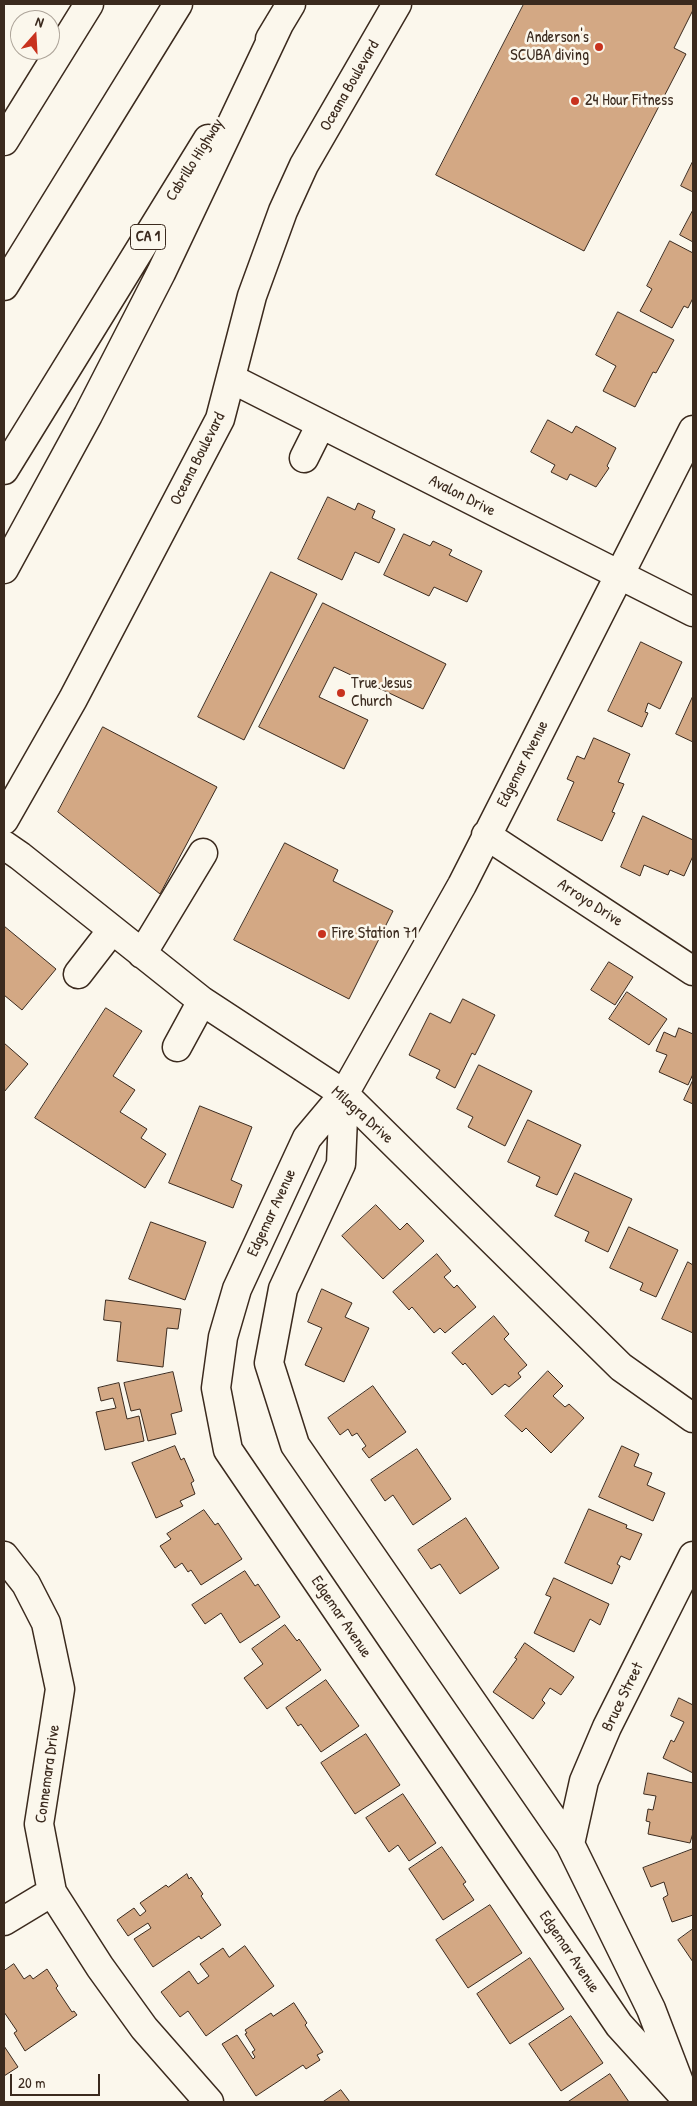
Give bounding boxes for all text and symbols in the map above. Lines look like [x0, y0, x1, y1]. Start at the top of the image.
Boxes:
north arrow [10, 10, 60, 60]
text: N [33, 11, 46, 31]
place label: Anderson's SCUBA diving [510, 28, 589, 66]
street label: Oceana Boulevard [316, 37, 384, 135]
marker: Anderson's SCUBA diving [593, 41, 605, 53]
place label: 24 Hour Fitness [585, 91, 673, 111]
marker: 24 Hour Fitness [569, 95, 581, 107]
street label: Cabrillo Highway [162, 115, 228, 205]
road number: CA 1 [130, 224, 166, 250]
street label: Oceana Boulevard [166, 409, 230, 509]
street label: Avalon Drive [425, 471, 499, 521]
place label: True Jesus Church [351, 674, 412, 712]
marker: True Jesus Church [335, 687, 347, 699]
street label: Edgemar Avenue [493, 718, 553, 810]
street label: Arroyo Drive [554, 875, 626, 931]
place label: Fire Station 71 [332, 924, 417, 944]
marker: Fire Station 71 [316, 928, 328, 940]
street label: Milagra Drive [327, 1082, 397, 1148]
street label: Edgemar Avenue [243, 1166, 301, 1260]
street label: Edgemar Avenue [307, 1573, 375, 1661]
street label: Bruce Street [598, 1659, 648, 1735]
street label: Connemara Drive [32, 1723, 64, 1825]
street label: Edgemar Avenue [535, 1908, 603, 1996]
scale bar [12, 2064, 102, 2096]
text: 20 m [18, 2072, 45, 2093]

